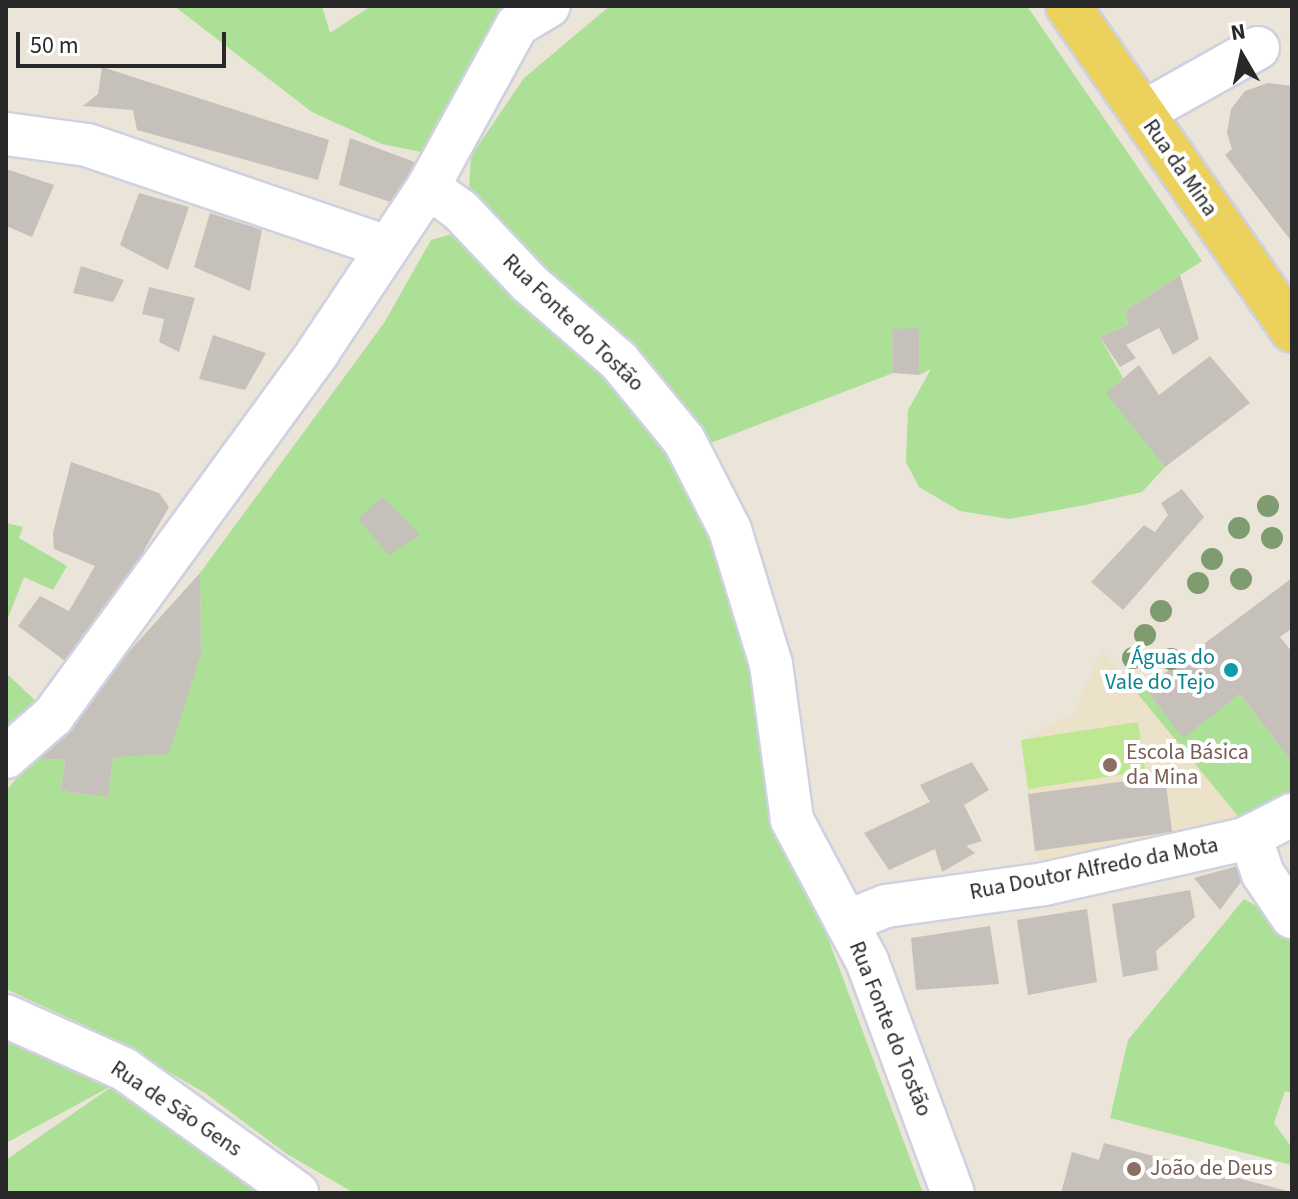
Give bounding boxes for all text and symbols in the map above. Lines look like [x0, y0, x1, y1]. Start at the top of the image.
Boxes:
text: N [1229, 15, 1248, 49]
scale bar [20, 16, 230, 66]
north arrow [1202, 16, 1282, 96]
text: 50 m [30, 28, 79, 63]
street label: Rua da Mina [1137, 114, 1223, 222]
street label: Rua Fonte do Tostão [497, 249, 649, 397]
place label: Águas do Vale do Tejo [1105, 644, 1215, 696]
marker: Águas do Vale do Tejo [1222, 661, 1240, 679]
place label: Escola Básica da Mina [1126, 739, 1249, 790]
marker: Escola Básica da Mina [1101, 756, 1119, 774]
street label: Rua Doutor Alfredo da Mota [967, 832, 1221, 906]
street label: Rua Fonte do Tostão [843, 938, 937, 1120]
street label: Rua de São Gens [105, 1055, 247, 1163]
place label: João de Deus [1150, 1156, 1273, 1182]
marker: João de Deus [1125, 1160, 1143, 1178]

